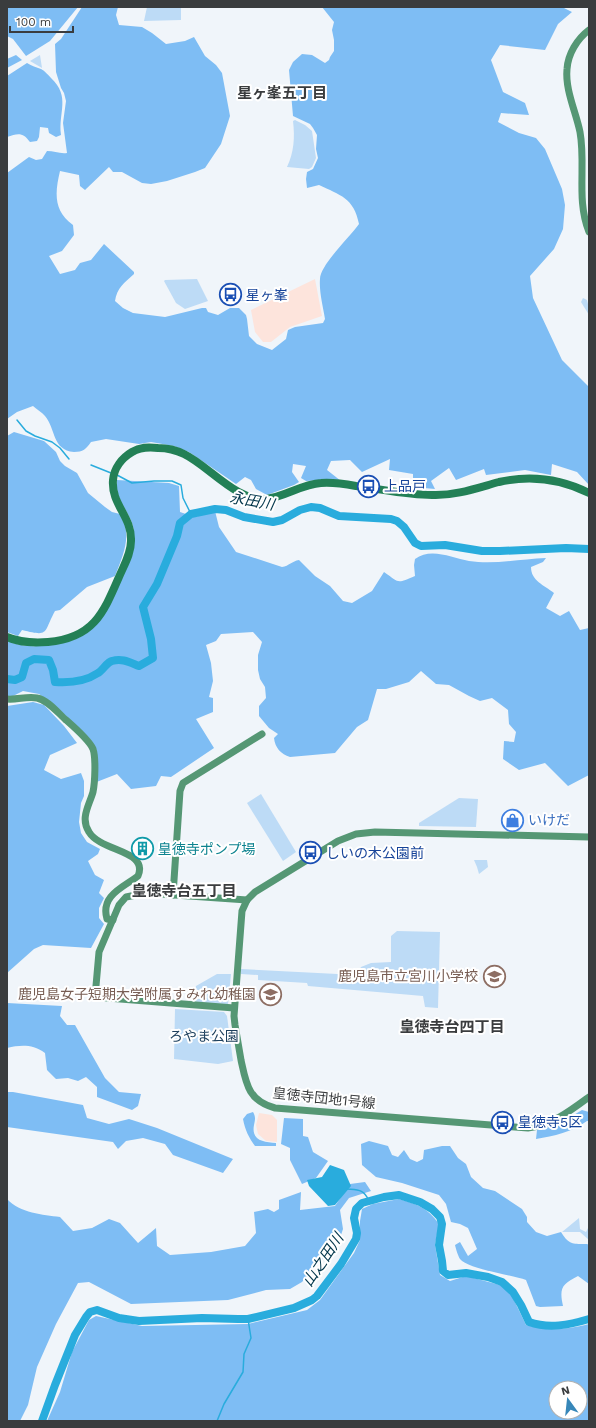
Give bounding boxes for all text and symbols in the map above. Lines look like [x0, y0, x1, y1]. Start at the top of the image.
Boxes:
scale bar [10, 8, 73, 34]
text: 100 m [16, 15, 51, 29]
district label: 星ヶ峯五丁目 [237, 84, 327, 102]
bus stop icon: 星ヶ峯 [218, 282, 244, 308]
place label: 星ヶ峯 [246, 287, 288, 303]
bus stop icon: 上品戸 [355, 473, 381, 499]
place label: 上品戸 [384, 478, 426, 494]
water label: 永田川 [228, 488, 278, 514]
shop icon: いけだ [499, 807, 525, 833]
place label: いけだ [528, 812, 570, 828]
building icon: 皇徳寺ポンプ場 [129, 836, 155, 862]
bus stop icon: しいの木公園前 [298, 840, 324, 866]
place label: 皇徳寺ポンプ場 [158, 841, 256, 857]
place label: しいの木公園前 [326, 845, 424, 861]
district label: 皇徳寺台五丁目 [131, 882, 237, 900]
school or university icon: 鹿児島市立宮川小学校 [481, 963, 507, 989]
place label: 鹿児島市立宮川小学校 [338, 968, 478, 984]
school or university icon: 鹿児島女子短期大学附属すみれ幼稚園 [258, 981, 284, 1007]
place label: 鹿児島女子短期大学附属すみれ幼稚園 [18, 986, 256, 1002]
district label: 皇徳寺台四丁目 [399, 1018, 505, 1036]
park label: ろやま公園 [169, 1028, 239, 1044]
street label: 皇徳寺団地1号線 [272, 1085, 376, 1111]
bus stop icon: 皇徳寺5区 [489, 1109, 515, 1135]
place label: 皇徳寺5区 [518, 1114, 582, 1130]
water label: 山之田川 [299, 1228, 348, 1290]
north arrow [548, 1380, 588, 1420]
text: N [560, 1383, 571, 1398]

